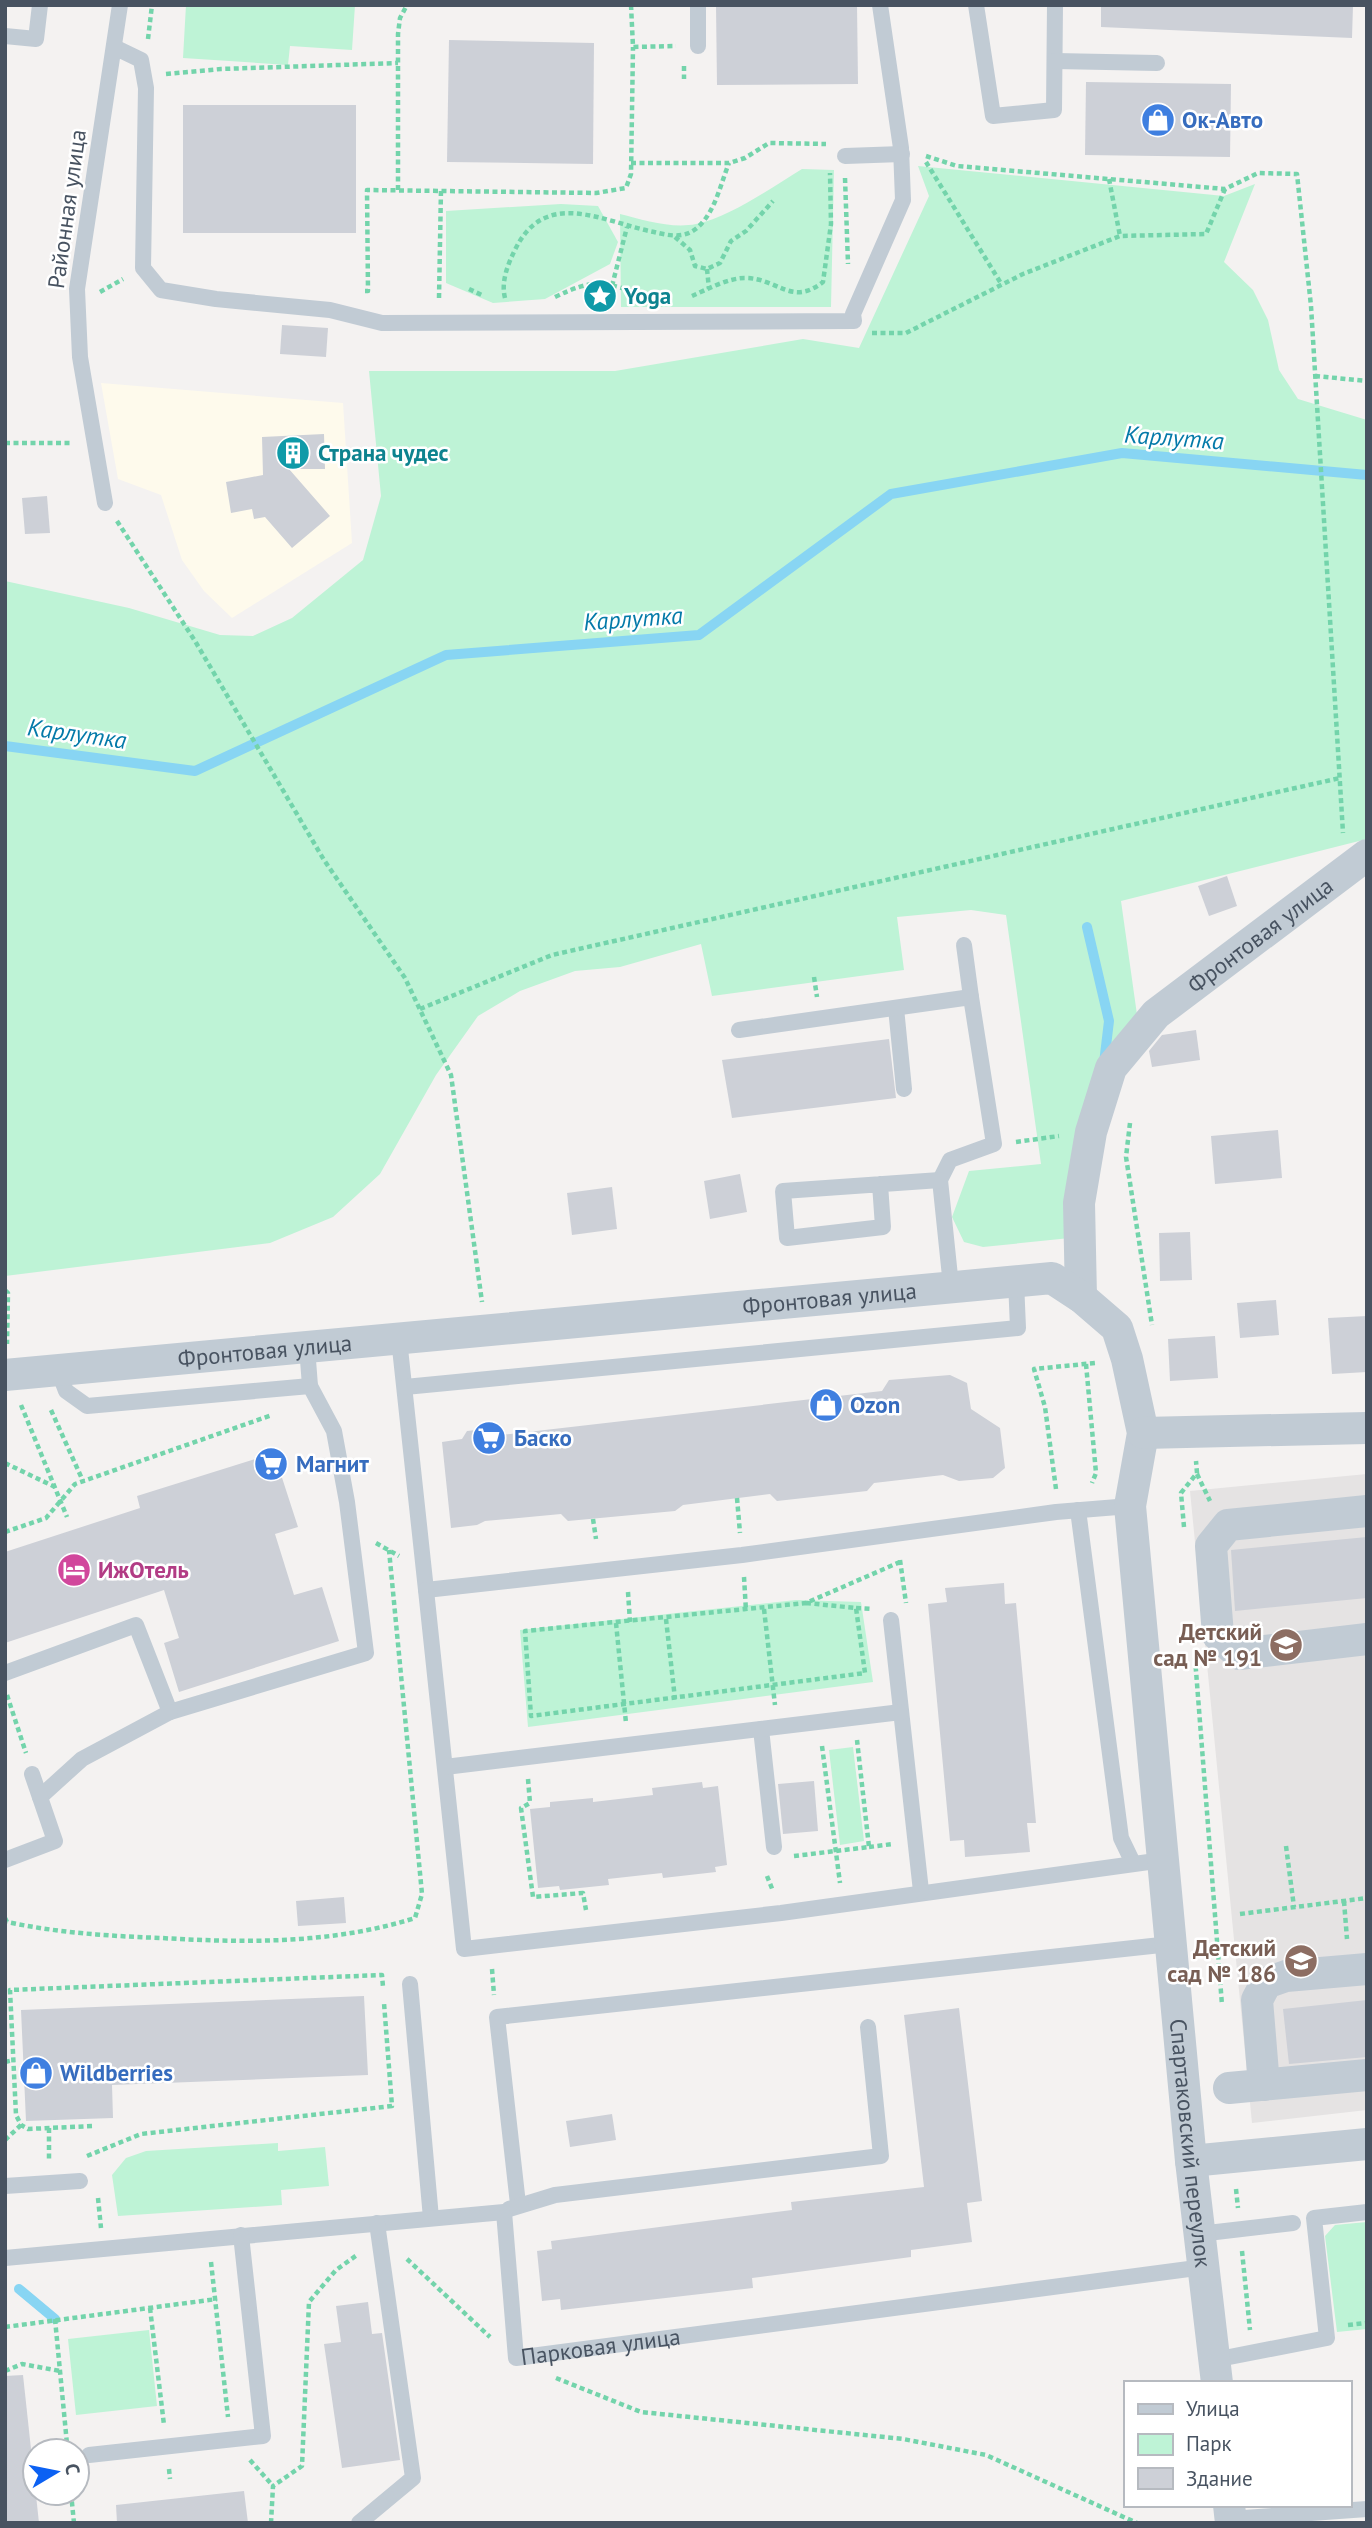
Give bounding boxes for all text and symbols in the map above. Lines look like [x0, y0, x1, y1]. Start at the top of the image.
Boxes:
shop icon: Ок-Авто [1139, 101, 1177, 139]
place label: Ок-Авто [1182, 105, 1263, 134]
street label: Районная улица [41, 128, 92, 290]
place icon: Yoga [581, 277, 619, 315]
place label: Yoga [623, 281, 671, 310]
water label: Карлутка [1123, 419, 1225, 456]
building icon: Страна чудес [274, 434, 312, 472]
place label: Страна чудес [318, 438, 449, 467]
water label: Карлутка [582, 600, 684, 637]
water label: Карлутка [26, 711, 129, 756]
street label: Фронтовая улица [1181, 871, 1339, 999]
street label: Фронтовая улица [741, 1276, 918, 1321]
street label: Фронтовая улица [176, 1328, 353, 1373]
shop icon: Ozon [807, 1386, 845, 1424]
place label: Ozon [850, 1390, 900, 1419]
supermarket icon: Баско [470, 1419, 508, 1457]
place label: Баско [514, 1423, 572, 1452]
supermarket icon: Магнит [252, 1445, 290, 1483]
place label: Магнит [296, 1449, 369, 1478]
hotel icon: ИжОтель [55, 1551, 93, 1589]
place label: ИжОтель [98, 1555, 189, 1584]
place label: Детский сад № 191 [1153, 1617, 1262, 1672]
school or university icon: Детский сад № 191 [1267, 1626, 1305, 1664]
place label: Детский сад № 186 [1167, 1933, 1276, 1988]
school or university icon: Детский сад № 186 [1282, 1942, 1320, 1980]
street label: Спартаковский переулок [1164, 2017, 1218, 2269]
shop icon: Wildberries [17, 2054, 55, 2092]
place label: Wildberries [60, 2058, 173, 2087]
street label: Парковая улица [519, 2321, 682, 2371]
legend [1124, 2381, 1351, 2507]
text: Улица [1186, 2395, 1240, 2422]
text: Парк [1186, 2430, 1232, 2457]
north arrow [21, 2437, 91, 2507]
text: С [60, 2462, 86, 2477]
text: Здание [1186, 2465, 1253, 2492]

